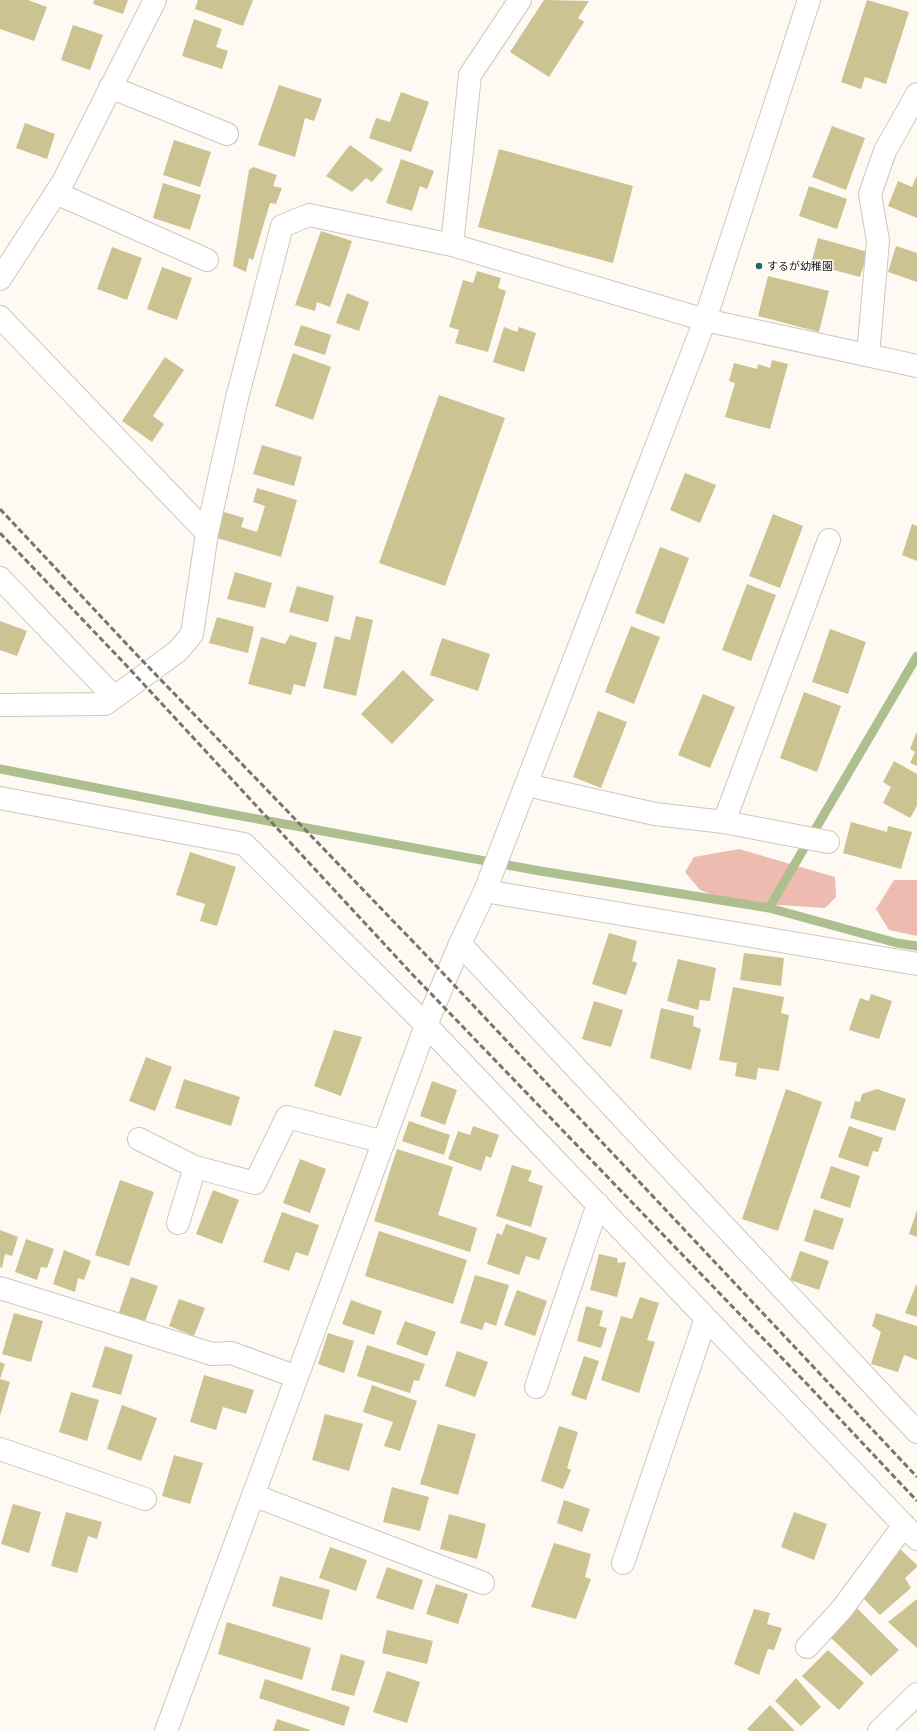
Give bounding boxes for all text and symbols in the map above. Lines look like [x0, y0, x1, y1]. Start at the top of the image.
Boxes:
place label: するが幼稚園 [767, 260, 833, 272]
marker: するが幼稚園 [754, 261, 764, 271]

